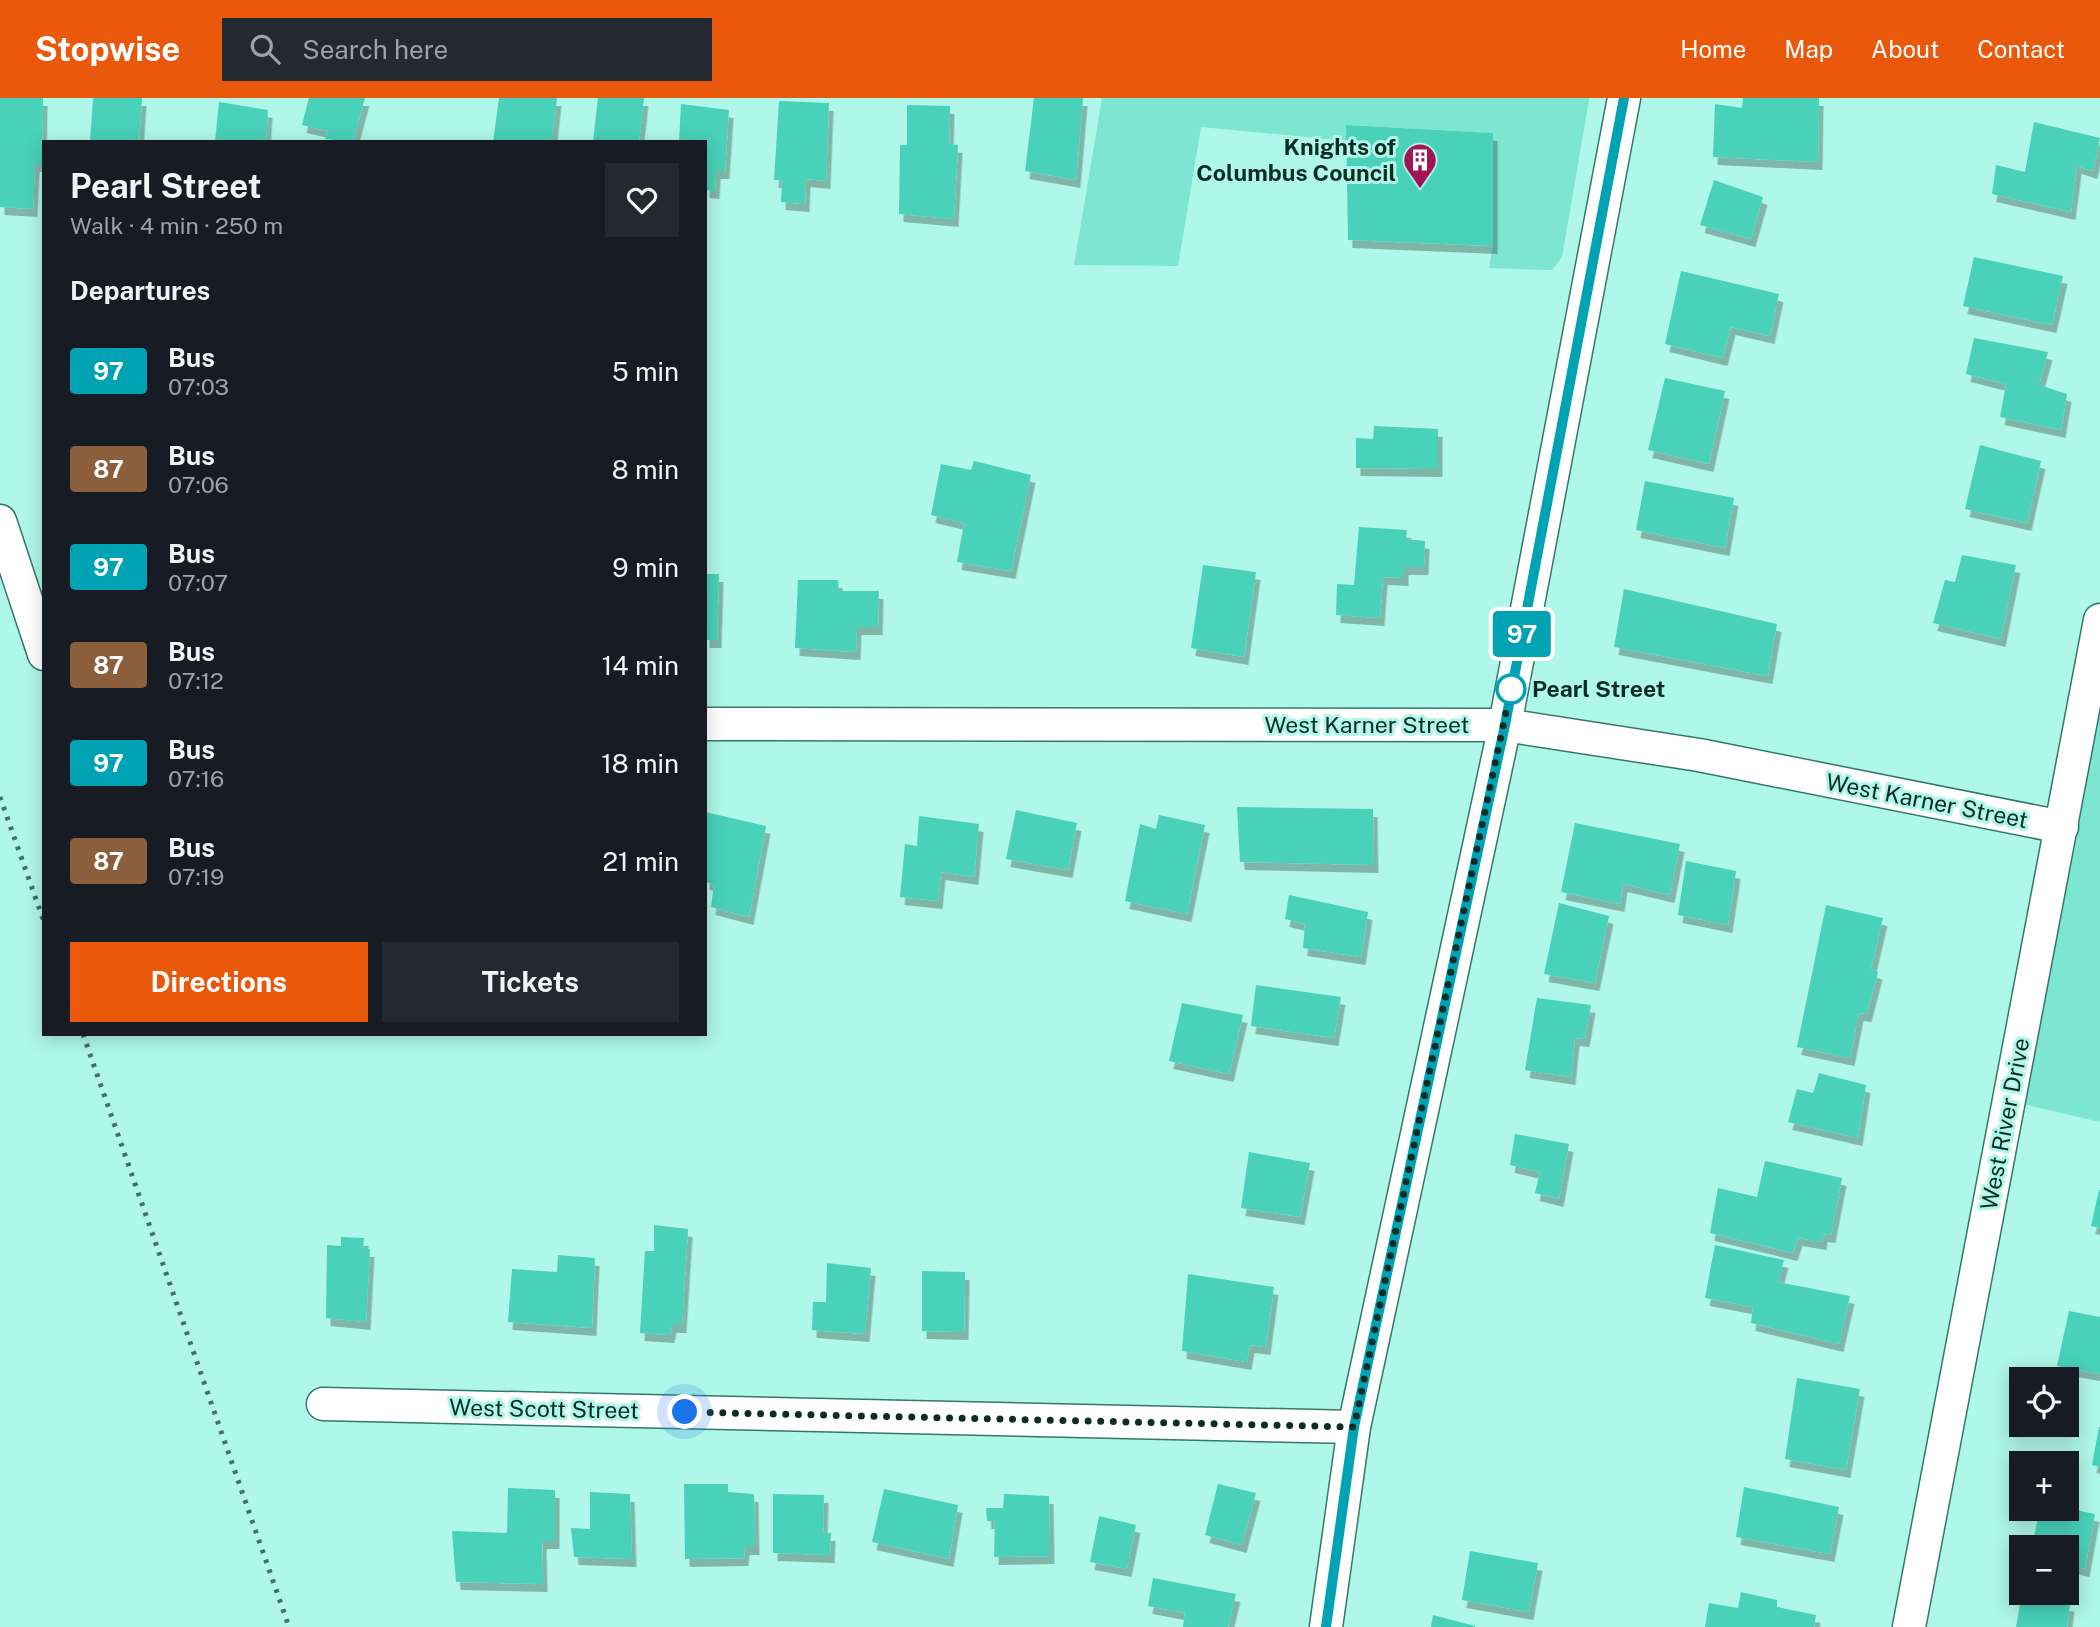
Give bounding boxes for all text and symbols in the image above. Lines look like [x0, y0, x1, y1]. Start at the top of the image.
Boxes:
search box [222, 18, 712, 81]
text: Stopwise [35, 30, 180, 68]
icon: search [246, 30, 284, 68]
text: Search here [302, 34, 448, 65]
text: Home [1680, 35, 1746, 63]
text: Map [1784, 35, 1833, 63]
text: About [1871, 35, 1939, 63]
text: Contact [1977, 35, 2065, 63]
place label: Knights of Columbus Council [1196, 133, 1396, 186]
building icon: Knights of Columbus Council [1401, 141, 1439, 190]
button: heart [605, 163, 679, 237]
text: Pearl Street [70, 167, 261, 205]
text: Walk · 4 min · 250 m [70, 212, 283, 239]
text: Departures [70, 275, 210, 306]
text: Bus [168, 342, 215, 373]
text: 5 min [612, 356, 679, 387]
text: 97 [93, 357, 124, 385]
text: 07:03 [168, 373, 229, 400]
text: Bus [168, 440, 215, 471]
text: 8 min [612, 454, 679, 485]
text: 87 [93, 455, 124, 483]
text: 07:06 [168, 471, 229, 498]
text: Bus [168, 538, 215, 569]
text: 9 min [612, 552, 679, 583]
text: 97 [93, 553, 124, 581]
text: 07:07 [168, 569, 228, 596]
line badge: 97 [1490, 611, 1554, 657]
text: 97 [1507, 620, 1537, 648]
text: Bus [168, 636, 215, 667]
text: 14 min [602, 650, 679, 681]
text: 87 [93, 651, 124, 679]
text: 07:12 [168, 667, 224, 694]
marker: Pearl Street [1496, 674, 1526, 704]
place label: Pearl Street [1532, 675, 1665, 702]
street label: West Karner Street [1264, 711, 1470, 738]
text: Bus [168, 734, 215, 765]
text: 18 min [601, 748, 679, 779]
text: 97 [93, 749, 124, 777]
text: 07:16 [168, 765, 224, 792]
street label: West Karner Street [1824, 768, 2030, 833]
text: Bus [168, 832, 215, 863]
text: 21 min [603, 846, 679, 877]
text: 87 [93, 847, 124, 875]
text: 07:19 [168, 863, 224, 890]
button: Directions [70, 942, 368, 1022]
button: Tickets [382, 942, 679, 1022]
street label: West River Drive [1975, 1035, 2034, 1212]
map controls [2009, 1367, 2079, 1605]
button: locate [2009, 1367, 2079, 1437]
street label: West Scott Street [449, 1393, 639, 1424]
your location [667, 1394, 702, 1429]
button: + [2009, 1451, 2079, 1521]
button: − [2009, 1535, 2079, 1605]

